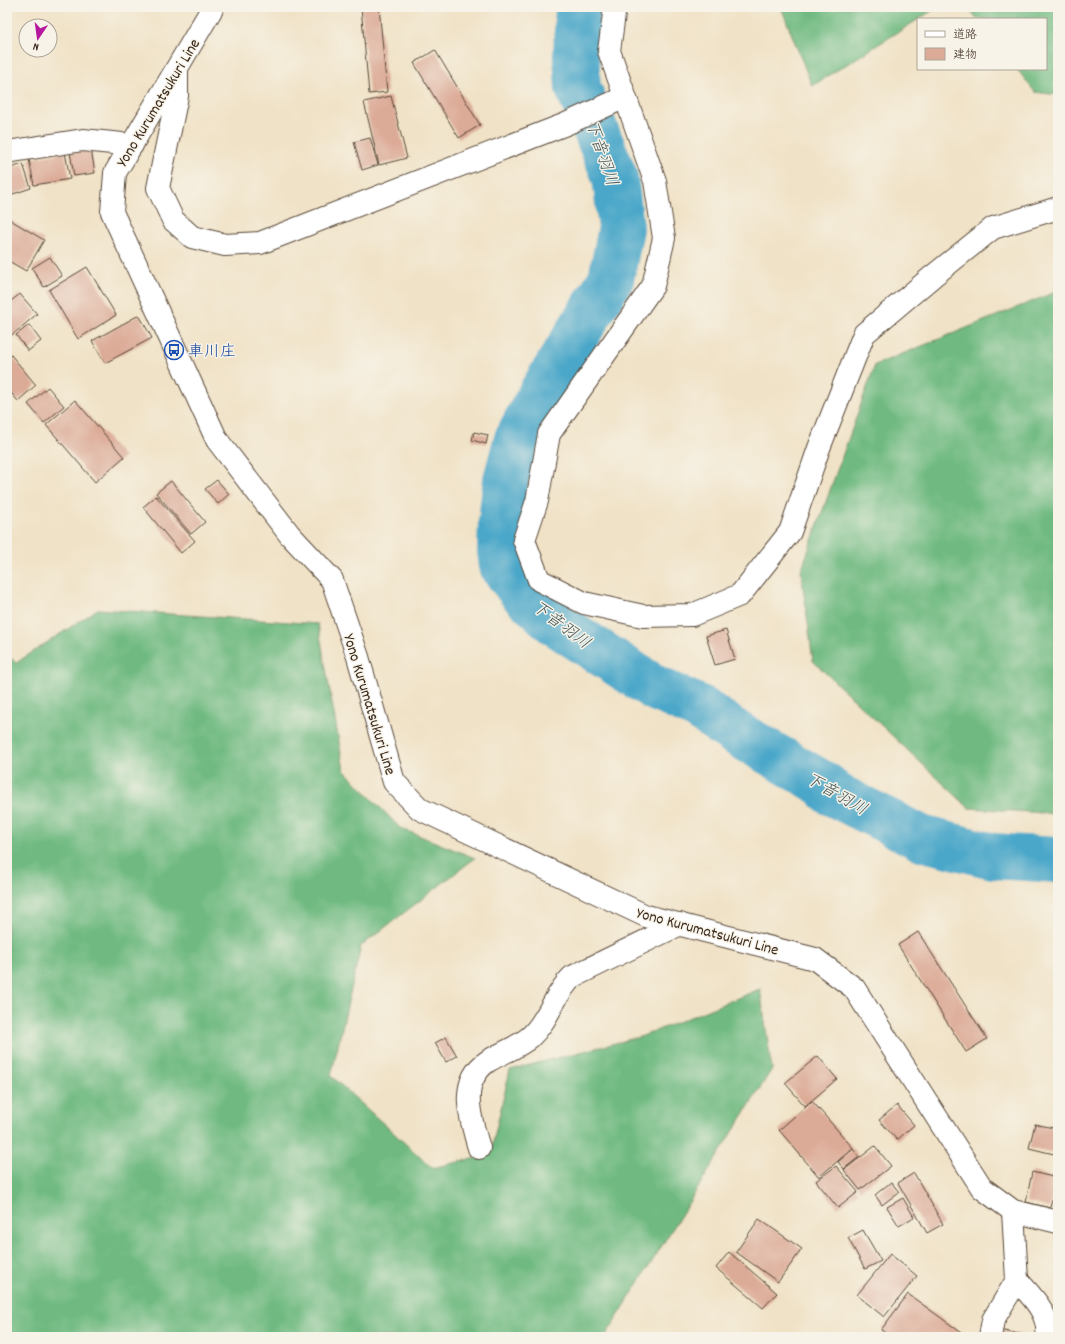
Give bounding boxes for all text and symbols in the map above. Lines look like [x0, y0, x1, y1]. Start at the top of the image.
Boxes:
north arrow [18, 18, 58, 58]
legend [917, 18, 1047, 70]
text: 道路 [953, 27, 977, 44]
street label: Yono Kurumatsukuri Line [112, 35, 207, 172]
text: N [31, 37, 41, 54]
text: 建物 [953, 47, 977, 64]
water label: 下音羽川 [578, 118, 623, 190]
bus stop icon: 車川庄 [163, 339, 185, 361]
place label: 車川庄 [188, 341, 236, 364]
water label: 下音羽川 [526, 596, 595, 656]
street label: Yono Kurumatsukuri Line [336, 631, 401, 778]
water label: 下音羽川 [800, 768, 871, 823]
street label: Yono Kurumatsukuri Line [634, 902, 781, 962]

